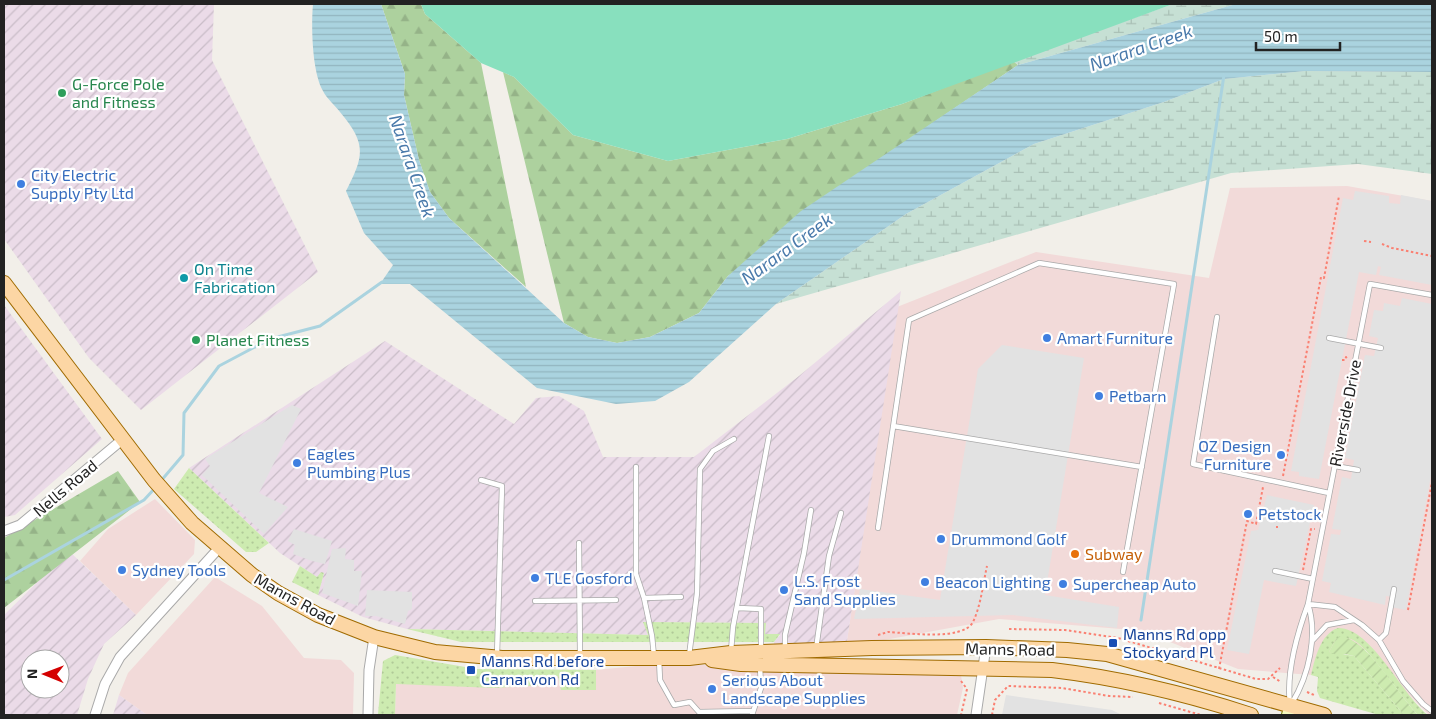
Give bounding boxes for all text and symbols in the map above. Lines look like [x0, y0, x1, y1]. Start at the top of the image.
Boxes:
water label: Narara Creek [1086, 19, 1195, 75]
scale bar [1256, 20, 1340, 52]
text: 50 m [1264, 27, 1298, 45]
place label: G-Force Pole and Fitness [72, 74, 165, 111]
marker: G-Force Pole and Fitness [56, 87, 68, 99]
water label: Narara Creek [385, 111, 441, 220]
place label: City Electric Supply Pty Ltd [31, 165, 134, 202]
marker: City Electric Supply Pty Ltd [15, 178, 27, 190]
water label: Narara Creek [736, 208, 836, 289]
place label: On Time Fabrication [194, 259, 276, 296]
marker: On Time Fabrication [178, 272, 190, 284]
place label: Amart Furniture [1057, 328, 1173, 347]
place label: Planet Fitness [206, 330, 309, 349]
marker: Amart Furniture [1041, 332, 1053, 344]
marker: Planet Fitness [190, 334, 202, 346]
street label: Riverside Drive [1325, 358, 1364, 468]
place label: Petbarn [1109, 386, 1167, 405]
marker: Petbarn [1093, 390, 1105, 402]
place label: OZ Design Furniture [1198, 436, 1271, 473]
place label: Eagles Plumbing Plus [307, 444, 411, 481]
marker: OZ Design Furniture [1275, 449, 1287, 461]
street label: Nells Road [29, 455, 101, 520]
marker: Eagles Plumbing Plus [291, 457, 303, 469]
place label: Petstock [1258, 504, 1321, 523]
marker: Petstock [1242, 508, 1254, 520]
place label: Drummond Golf [951, 529, 1067, 548]
marker: Drummond Golf [935, 533, 947, 545]
place label: Subway [1085, 544, 1143, 563]
marker: Subway [1069, 548, 1081, 560]
place label: Sydney Tools [132, 560, 226, 579]
marker: Sydney Tools [116, 564, 128, 576]
street label: Manns Road [251, 568, 339, 629]
place label: TLE Gosford [545, 568, 633, 587]
place label: L.S. Frost Sand Supplies [794, 571, 896, 608]
marker: TLE Gosford [529, 572, 541, 584]
place label: Beacon Lighting [935, 572, 1051, 591]
place label: Supercheap Auto [1073, 574, 1196, 593]
marker: Beacon Lighting [919, 576, 931, 588]
marker: Supercheap Auto [1057, 578, 1069, 590]
marker: L.S. Frost Sand Supplies [778, 584, 790, 596]
place label: Manns Rd opp Stockyard Pl [1123, 624, 1226, 661]
marker: Manns Rd opp Stockyard Pl [1107, 637, 1119, 649]
street label: Manns Road [965, 638, 1055, 659]
north arrow [20, 649, 70, 699]
place label: Manns Rd before Carnarvon Rd [481, 651, 604, 688]
marker: Manns Rd before Carnarvon Rd [465, 664, 477, 676]
text: N [23, 669, 40, 679]
place label: Serious About Landscape Supplies [722, 670, 866, 707]
marker: Serious About Landscape Supplies [706, 683, 718, 695]

